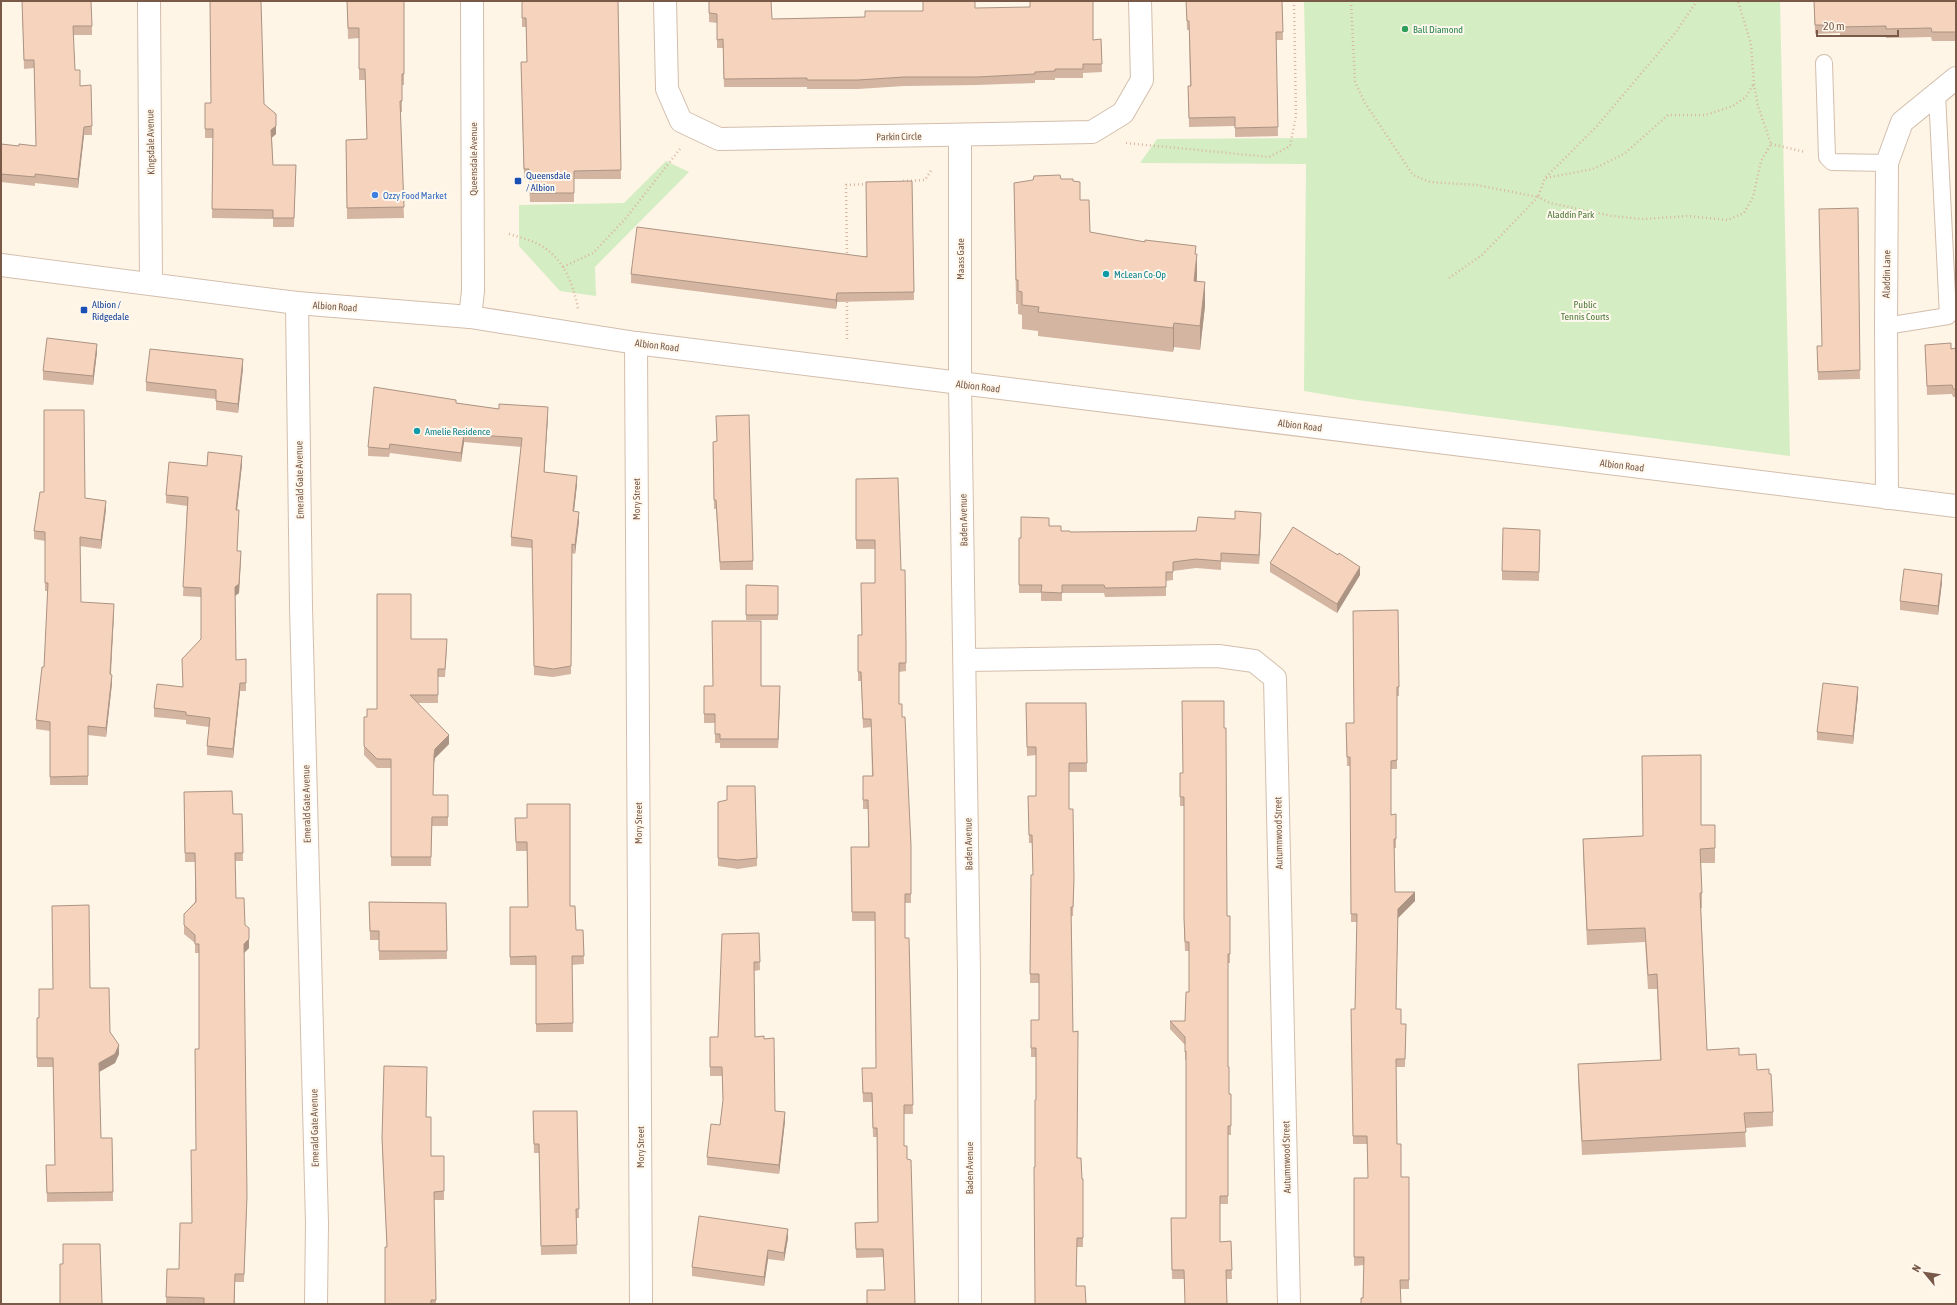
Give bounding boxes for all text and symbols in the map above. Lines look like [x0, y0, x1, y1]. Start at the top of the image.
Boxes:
scale bar [1817, 12, 1898, 38]
text: 20 m [1823, 19, 1845, 33]
marker: Ball Diamond [1400, 24, 1410, 34]
place label: Ball Diamond [1413, 24, 1463, 35]
street label: Kingsdale Avenue [144, 109, 157, 175]
street label: Queensdale Avenue [468, 122, 479, 196]
street label: Parkin Circle [876, 131, 922, 142]
place label: Queensdale / Albion [526, 170, 571, 193]
marker: Queensdale / Albion [513, 176, 523, 186]
marker: Ozzy Food Market [370, 190, 380, 200]
place label: Ozzy Food Market [383, 190, 447, 201]
park label: Aladdin Park [1548, 209, 1595, 220]
street label: Maass Gate [955, 238, 966, 280]
street label: Aladdin Lane [1881, 249, 1892, 298]
marker: McLean Co-Op [1101, 269, 1111, 279]
place label: McLean Co-Op [1114, 269, 1166, 280]
place label: Albion / Ridgedale [92, 299, 130, 322]
street label: Albion Road [312, 299, 358, 314]
park label: Public Tennis Courts [1561, 299, 1610, 322]
marker: Albion / Ridgedale [79, 305, 89, 315]
street label: Albion Road [634, 337, 680, 354]
street label: Albion Road [955, 378, 1001, 395]
street label: Albion Road [1277, 417, 1323, 434]
marker: Amelie Residence [412, 426, 422, 436]
place label: Amelie Residence [425, 426, 491, 437]
street label: Emerald Gate Avenue [293, 440, 306, 519]
street label: Albion Road [1599, 457, 1645, 474]
street label: Mory Street [631, 478, 642, 520]
street label: Baden Avenue [958, 493, 969, 546]
street label: Emerald Gate Avenue [300, 764, 313, 843]
street label: Autumnwood Street [1272, 796, 1285, 869]
street label: Mory Street [633, 802, 644, 844]
street label: Baden Avenue [963, 817, 974, 870]
street label: Emerald Gate Avenue [308, 1088, 321, 1167]
street label: Autumnwood Street [1280, 1120, 1293, 1193]
street label: Mory Street [635, 1126, 646, 1168]
street label: Baden Avenue [964, 1141, 975, 1194]
north arrow [1905, 1253, 1945, 1293]
text: N [1909, 1262, 1923, 1274]

